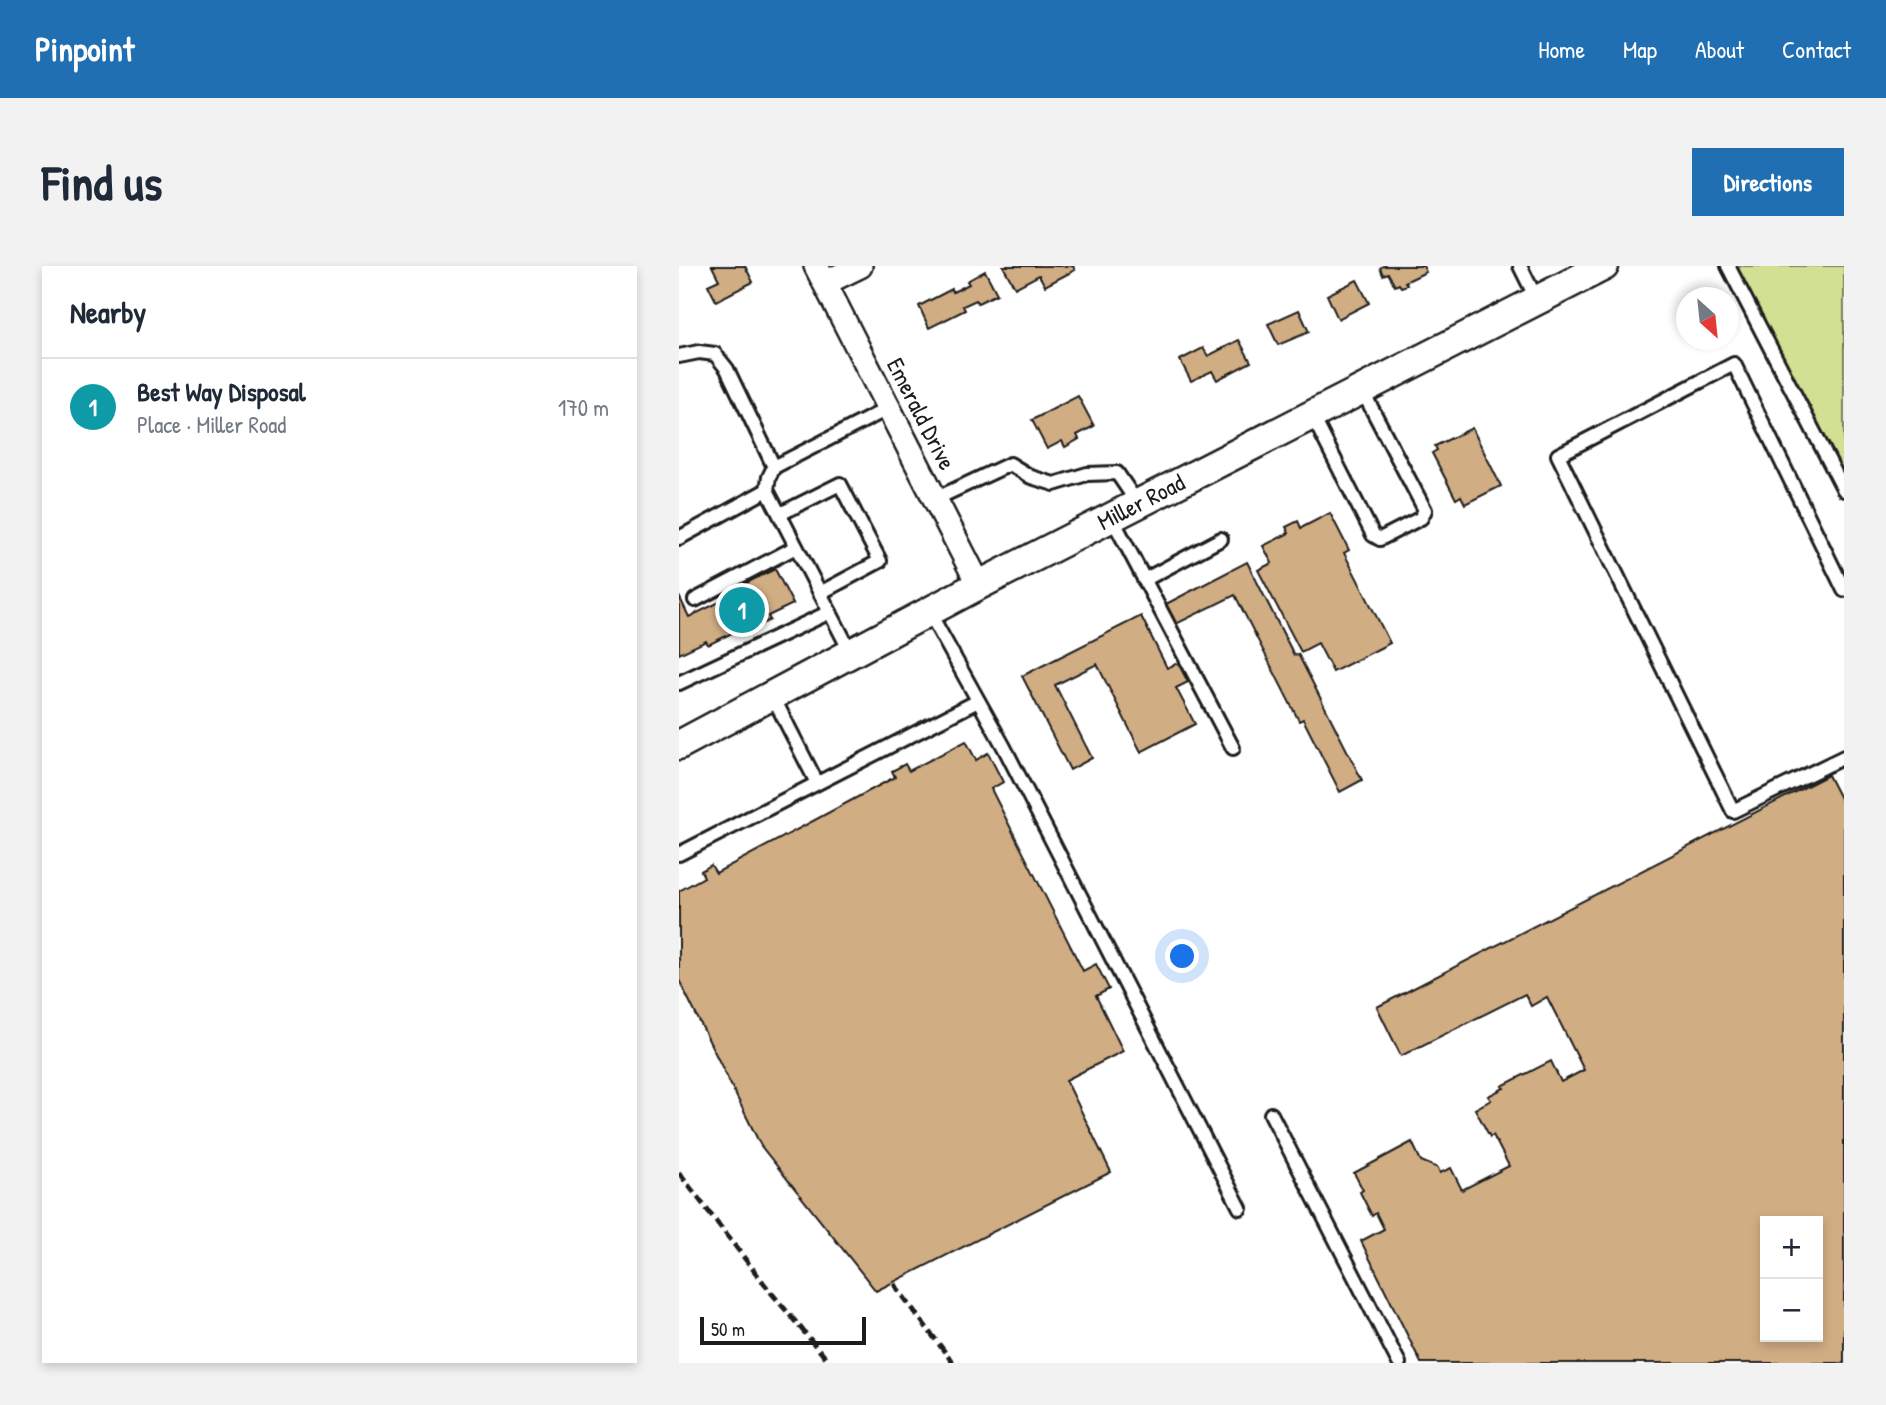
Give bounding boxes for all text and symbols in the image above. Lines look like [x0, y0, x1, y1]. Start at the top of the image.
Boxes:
text: Pinpoint [35, 27, 134, 71]
text: Home [1538, 33, 1585, 65]
text: Map [1623, 33, 1657, 65]
text: About [1695, 33, 1744, 65]
text: Contact [1782, 33, 1851, 65]
button: Directions [1692, 148, 1844, 216]
text: Find us [42, 149, 162, 215]
north arrow [1676, 287, 1739, 350]
text: Nearby [70, 292, 146, 332]
street label: Emerald Drive [880, 352, 964, 475]
text: Best Way Disposal [137, 374, 306, 409]
text: 1 [89, 392, 97, 423]
text: 170 m [558, 392, 609, 423]
text: Place · Miller Road [137, 409, 286, 440]
street label: Miller Road [1092, 466, 1190, 537]
pin: 1 [719, 584, 765, 636]
your location [1165, 939, 1199, 973]
map controls [1760, 1216, 1823, 1342]
button: + [1760, 1216, 1823, 1279]
button: − [1760, 1279, 1823, 1342]
scale bar [700, 1314, 866, 1346]
text: 50 m [711, 1316, 745, 1342]

